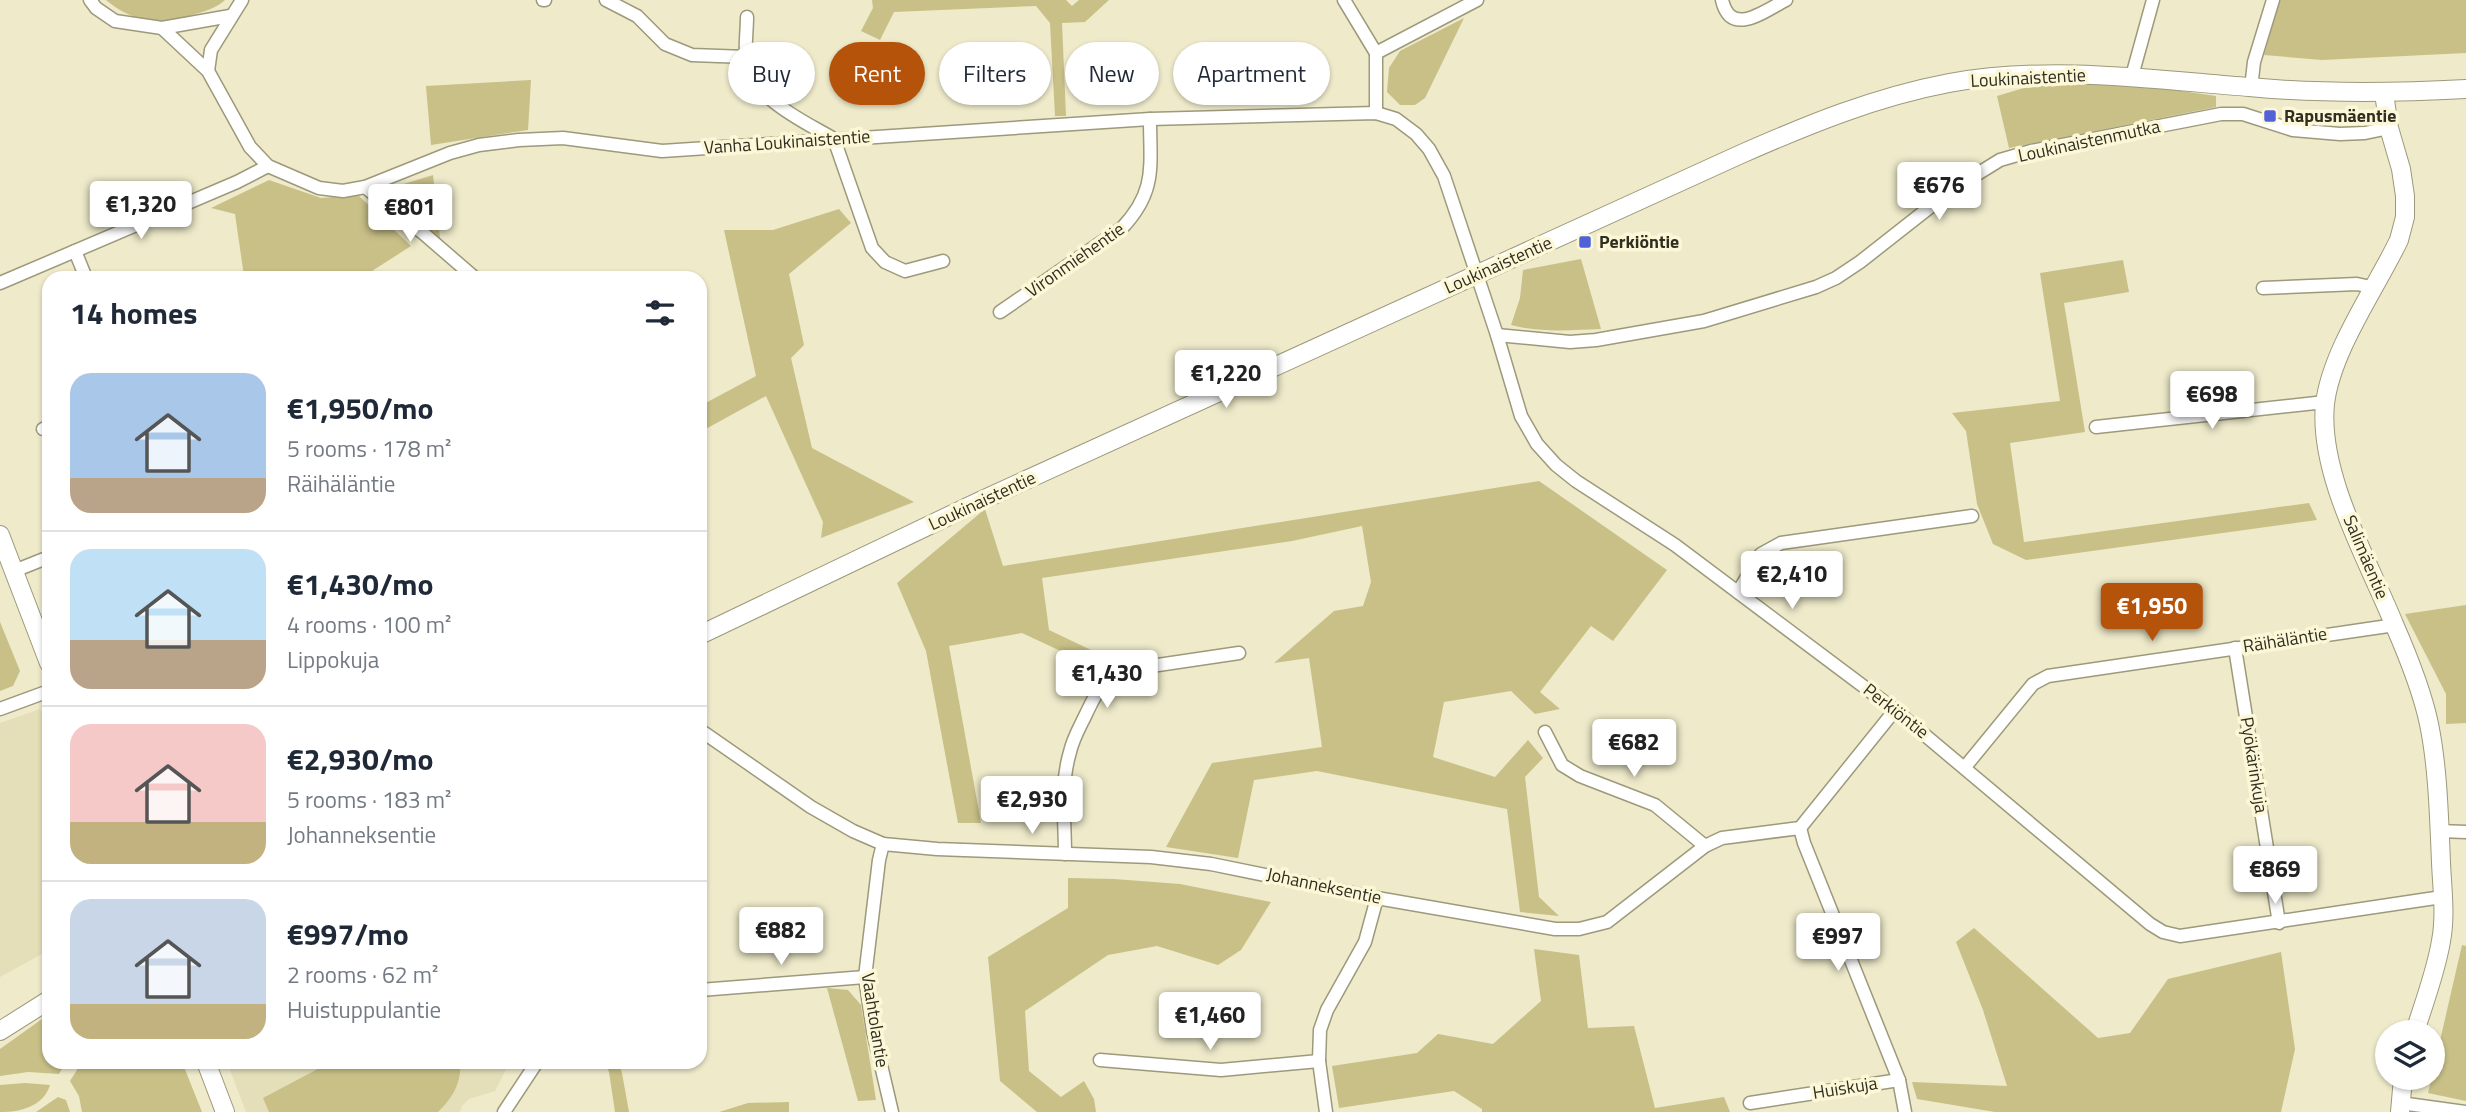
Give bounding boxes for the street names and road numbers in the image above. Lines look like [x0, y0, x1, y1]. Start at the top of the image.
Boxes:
street label: Loukinaistentie [1970, 61, 2086, 94]
street label: Loukinaistenmutka [2015, 112, 2162, 169]
street label: Vanha Loukinaistentie [703, 122, 871, 161]
street label: Vironmiehentie [1020, 215, 1130, 304]
street label: Loukinaistentie [1440, 229, 1556, 300]
street label: Loukinaistentie [924, 464, 1040, 537]
street label: Salimäentie [2337, 511, 2396, 603]
street label: Räihäläntie [2241, 620, 2329, 659]
street label: Perkiöntie [1858, 676, 1935, 745]
street label: Pyökärinkuja [2234, 715, 2275, 815]
street label: Johanneksentie [1264, 860, 1384, 911]
street label: Vaahtolantie [855, 971, 896, 1069]
street label: Huiskuja [1811, 1069, 1879, 1106]

